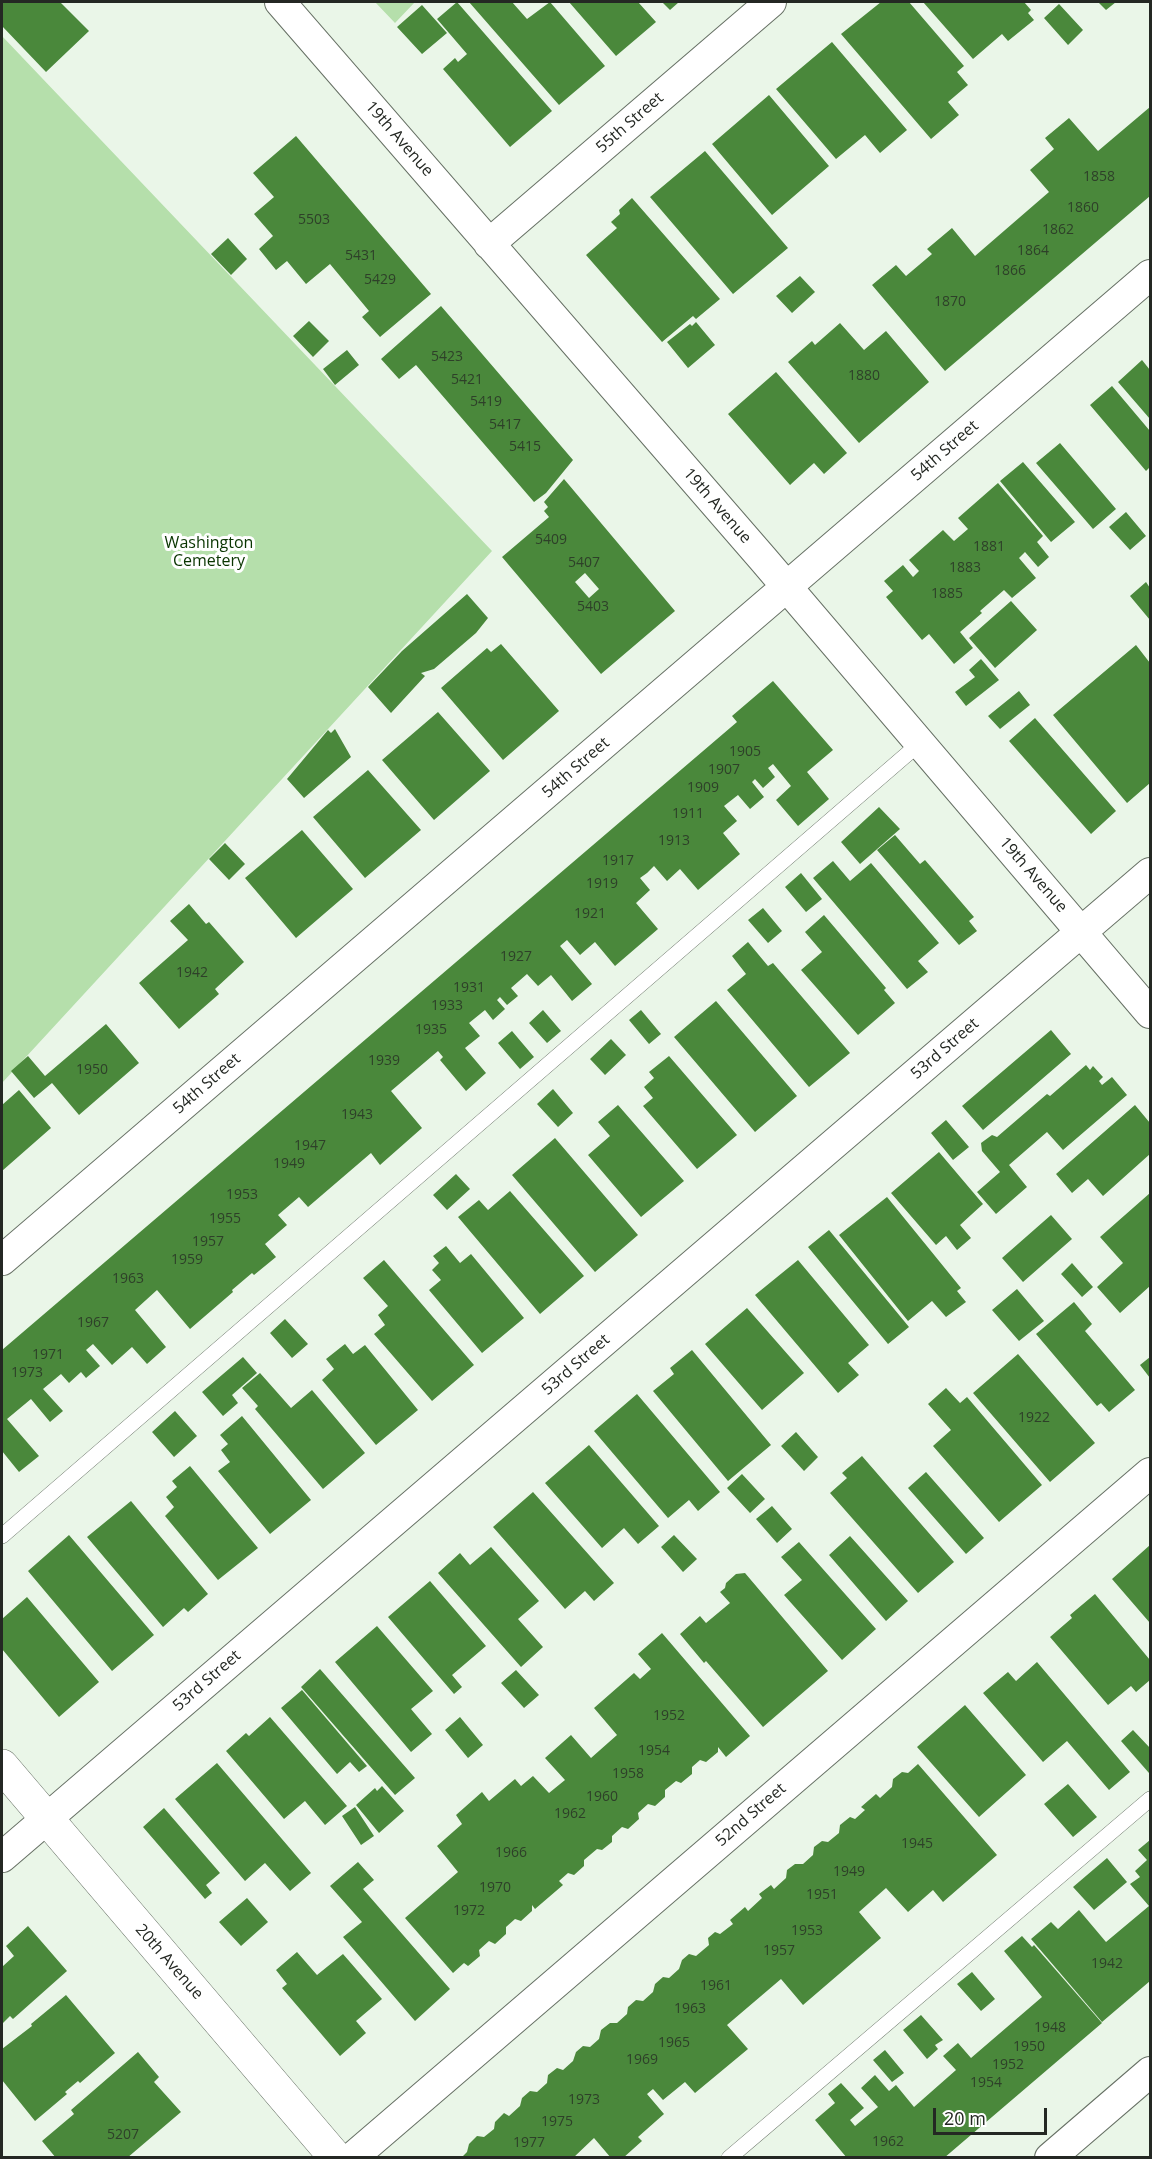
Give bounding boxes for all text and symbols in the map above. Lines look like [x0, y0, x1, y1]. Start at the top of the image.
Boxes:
street label: 55th Street [593, 89, 667, 157]
street label: 19th Avenue [361, 97, 437, 181]
house number: 1858 [1083, 169, 1115, 185]
house number: 1860 [1067, 200, 1099, 216]
house number: 5503 [298, 212, 330, 228]
house number: 1862 [1042, 222, 1074, 238]
house number: 1864 [1017, 243, 1049, 259]
house number: 5431 [345, 248, 377, 264]
house number: 1866 [994, 263, 1026, 279]
house number: 5429 [364, 272, 396, 288]
house number: 1870 [934, 294, 966, 310]
house number: 5423 [431, 349, 463, 365]
house number: 1880 [848, 368, 880, 384]
house number: 5421 [451, 372, 483, 388]
house number: 5419 [470, 394, 502, 410]
house number: 5417 [489, 417, 521, 433]
street label: 54th Street [908, 417, 982, 485]
house number: 5415 [509, 439, 541, 455]
street label: 19th Avenue [679, 464, 755, 548]
house number: 5409 [535, 532, 567, 548]
park label: Washington Cemetery [165, 533, 253, 571]
house number: 1881 [973, 539, 1005, 555]
house number: 5407 [568, 555, 600, 571]
house number: 1883 [949, 560, 981, 576]
house number: 1885 [931, 586, 963, 602]
house number: 5403 [577, 599, 609, 615]
street label: 54th Street [539, 734, 613, 802]
house number: 1905 [729, 744, 761, 760]
house number: 1907 [708, 762, 740, 778]
house number: 1909 [687, 780, 719, 796]
house number: 1911 [672, 806, 704, 822]
house number: 1913 [658, 833, 690, 849]
street label: 19th Avenue [995, 833, 1071, 917]
house number: 1917 [602, 853, 634, 869]
house number: 1919 [586, 876, 618, 892]
house number: 1921 [574, 906, 606, 922]
house number: 1927 [500, 949, 532, 965]
house number: 1942 [176, 965, 208, 981]
house number: 1931 [453, 980, 485, 996]
house number: 1933 [431, 998, 463, 1014]
street label: 53rd Street [907, 1014, 983, 1084]
house number: 1935 [415, 1022, 447, 1038]
street label: 54th Street [170, 1050, 244, 1118]
house number: 1939 [368, 1053, 400, 1069]
house number: 1950 [76, 1062, 108, 1078]
house number: 1943 [341, 1107, 373, 1123]
house number: 1947 [294, 1138, 326, 1154]
house number: 1949 [273, 1156, 305, 1172]
house number: 1953 [226, 1187, 258, 1203]
house number: 1955 [209, 1211, 241, 1227]
house number: 1957 [192, 1234, 224, 1250]
house number: 1959 [171, 1252, 203, 1268]
house number: 1963 [112, 1271, 144, 1287]
house number: 1967 [77, 1315, 109, 1331]
street label: 53rd Street [538, 1330, 614, 1400]
house number: 1971 [32, 1347, 64, 1363]
house number: 1973 [11, 1365, 43, 1381]
house number: 1922 [1018, 1410, 1050, 1426]
street label: 53rd Street [169, 1646, 245, 1716]
house number: 1952 [653, 1708, 685, 1724]
house number: 1954 [638, 1743, 670, 1759]
house number: 1958 [612, 1766, 644, 1782]
street label: 52nd Street [712, 1779, 790, 1851]
house number: 1960 [586, 1789, 618, 1805]
house number: 1962 [554, 1806, 586, 1822]
house number: 1945 [901, 1836, 933, 1852]
house number: 1966 [495, 1845, 527, 1861]
house number: 1949 [833, 1864, 865, 1880]
house number: 1970 [479, 1880, 511, 1896]
house number: 1951 [806, 1887, 838, 1903]
house number: 1972 [453, 1903, 485, 1919]
street label: 20th Avenue [131, 1920, 207, 2004]
house number: 1953 [791, 1923, 823, 1939]
house number: 1957 [763, 1943, 795, 1959]
house number: 1942 [1091, 1956, 1123, 1972]
house number: 1961 [700, 1978, 732, 1994]
house number: 1963 [674, 2001, 706, 2017]
house number: 1948 [1034, 2020, 1066, 2036]
house number: 1965 [658, 2035, 690, 2051]
house number: 1950 [1013, 2039, 1045, 2055]
house number: 1969 [626, 2052, 658, 2068]
house number: 1952 [992, 2057, 1024, 2073]
house number: 1954 [970, 2075, 1002, 2091]
house number: 1973 [568, 2092, 600, 2108]
scale bar [936, 2096, 1050, 2134]
text: 20 m [944, 2106, 986, 2130]
house number: 1975 [541, 2114, 573, 2130]
house number: 5207 [107, 2127, 139, 2143]
house number: 1962 [872, 2134, 904, 2150]
house number: 1977 [513, 2135, 545, 2151]

